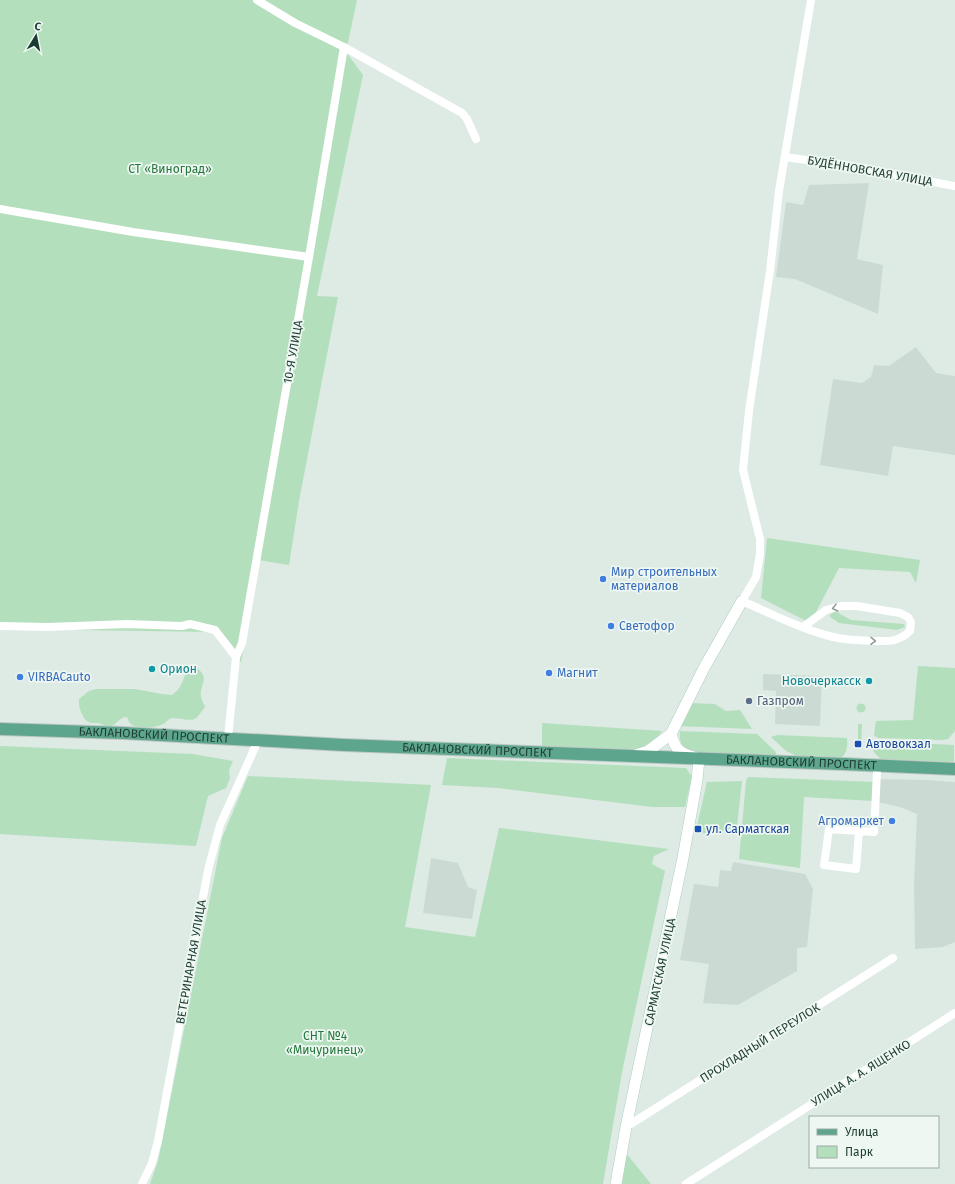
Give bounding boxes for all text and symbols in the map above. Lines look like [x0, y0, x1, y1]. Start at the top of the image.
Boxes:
north arrow [16, 16, 56, 56]
text: С [33, 20, 43, 34]
street label: БУДЁННОВСКАЯ УЛИЦА [806, 152, 934, 189]
park label: СТ «Виноград» [128, 162, 212, 176]
street label: 10-Я УЛИЦА [281, 319, 305, 385]
place label: Мир строительных материалов [611, 565, 717, 593]
marker: Мир строительных материалов [598, 574, 608, 584]
one-way arrow [832, 603, 838, 611]
place label: Светофор [619, 619, 675, 633]
marker: Светофор [606, 621, 616, 631]
one-way arrow [870, 637, 876, 645]
place label: Орион [160, 662, 197, 676]
marker: Орион [147, 664, 157, 674]
place label: Магнит [557, 666, 598, 680]
marker: Магнит [544, 668, 554, 678]
place label: VIRBACauto [28, 670, 91, 684]
marker: VIRBACauto [15, 672, 25, 682]
place label: Новочеркасск [782, 674, 862, 688]
marker: Новочеркасск [864, 676, 874, 686]
place label: Газпром [757, 694, 804, 708]
marker: Газпром [744, 696, 754, 706]
street label: БАКЛАНОВСКИЙ ПРОСПЕКТ [78, 725, 230, 746]
place label: Автовокзал [866, 737, 931, 751]
marker: Автовокзал [853, 739, 863, 749]
street label: БАКЛАНОВСКИЙ ПРОСПЕКТ [402, 740, 554, 760]
street label: БАКЛАНОВСКИЙ ПРОСПЕКТ [726, 753, 878, 773]
place label: Агромаркет [818, 814, 885, 828]
marker: Агромаркет [887, 816, 897, 826]
place label: ул. Сарматская [706, 822, 789, 836]
marker: ул. Сарматская [693, 824, 703, 834]
street label: ВЕТЕРИНАРНАЯ УЛИЦА [173, 899, 209, 1025]
street label: САРМАТСКАЯ УЛИЦА [642, 917, 678, 1027]
street label: ПРОХЛАДНЫЙ ПЕРЕУЛОК [697, 999, 822, 1086]
park label: СНТ №4 «Мичуринец» [286, 1029, 364, 1057]
street label: УЛИЦА А. А. ЯЩЕНКО [809, 1037, 913, 1109]
legend [809, 1116, 939, 1168]
text: Улица [845, 1125, 879, 1139]
text: Парк [845, 1145, 874, 1159]

